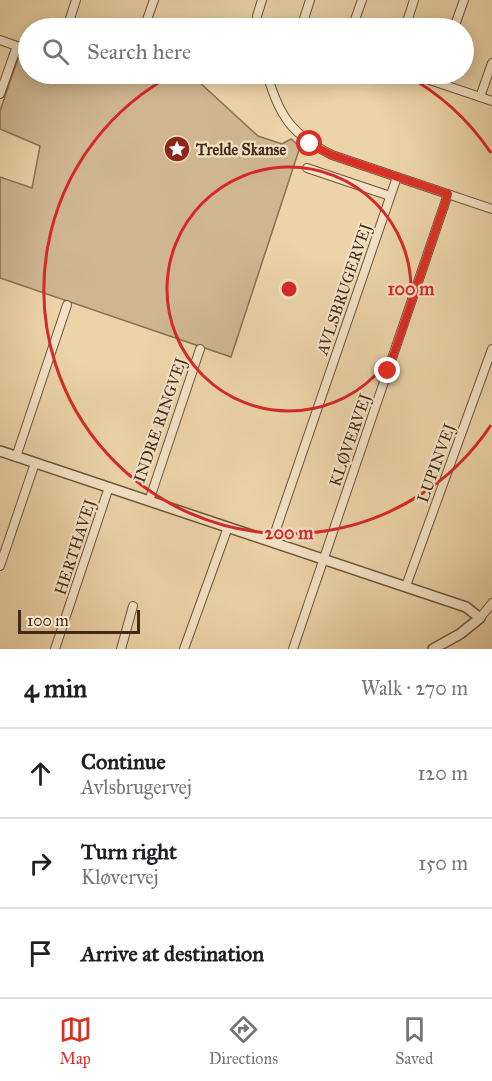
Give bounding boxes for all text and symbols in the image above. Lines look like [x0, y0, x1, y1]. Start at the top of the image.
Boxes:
search box [18, 18, 474, 84]
icon: search [39, 35, 72, 68]
text: Search here [87, 38, 191, 65]
route start [296, 130, 322, 156]
place icon: Trelde Skanse [162, 134, 192, 164]
place label: Trelde Skanse [195, 140, 286, 159]
street label: AVLSBRUGERVEJ [312, 220, 377, 359]
text: 100 m [388, 278, 435, 300]
centre of rings [279, 279, 299, 299]
street label: INDRE RINGVEJ [130, 354, 191, 485]
route end [374, 357, 400, 383]
street label: KLØVERVEJ [325, 391, 376, 489]
street label: LUPINVEJ [413, 420, 460, 505]
street label: HERTHAVEJ [51, 496, 101, 598]
text: 200 m [265, 522, 314, 544]
scale bar [18, 607, 140, 634]
text: 100 m [27, 611, 69, 630]
text: 4 min [24, 672, 87, 704]
text: Walk · 270 m [361, 676, 468, 700]
text: Continue [81, 748, 166, 775]
icon: ahead [24, 757, 57, 790]
text: 120 m [417, 761, 468, 785]
text: Avlsbrugervej [81, 775, 192, 799]
text: Turn right [81, 838, 177, 865]
icon: right [24, 847, 57, 880]
text: 150 m [418, 851, 468, 875]
text: Kløvervej [81, 865, 159, 889]
icon: arrive [24, 937, 57, 970]
text: Arrive at destination [81, 940, 264, 967]
tab: Map [59, 1013, 92, 1068]
tab: Directions [209, 1013, 278, 1068]
tab: Saved [395, 1013, 433, 1068]

